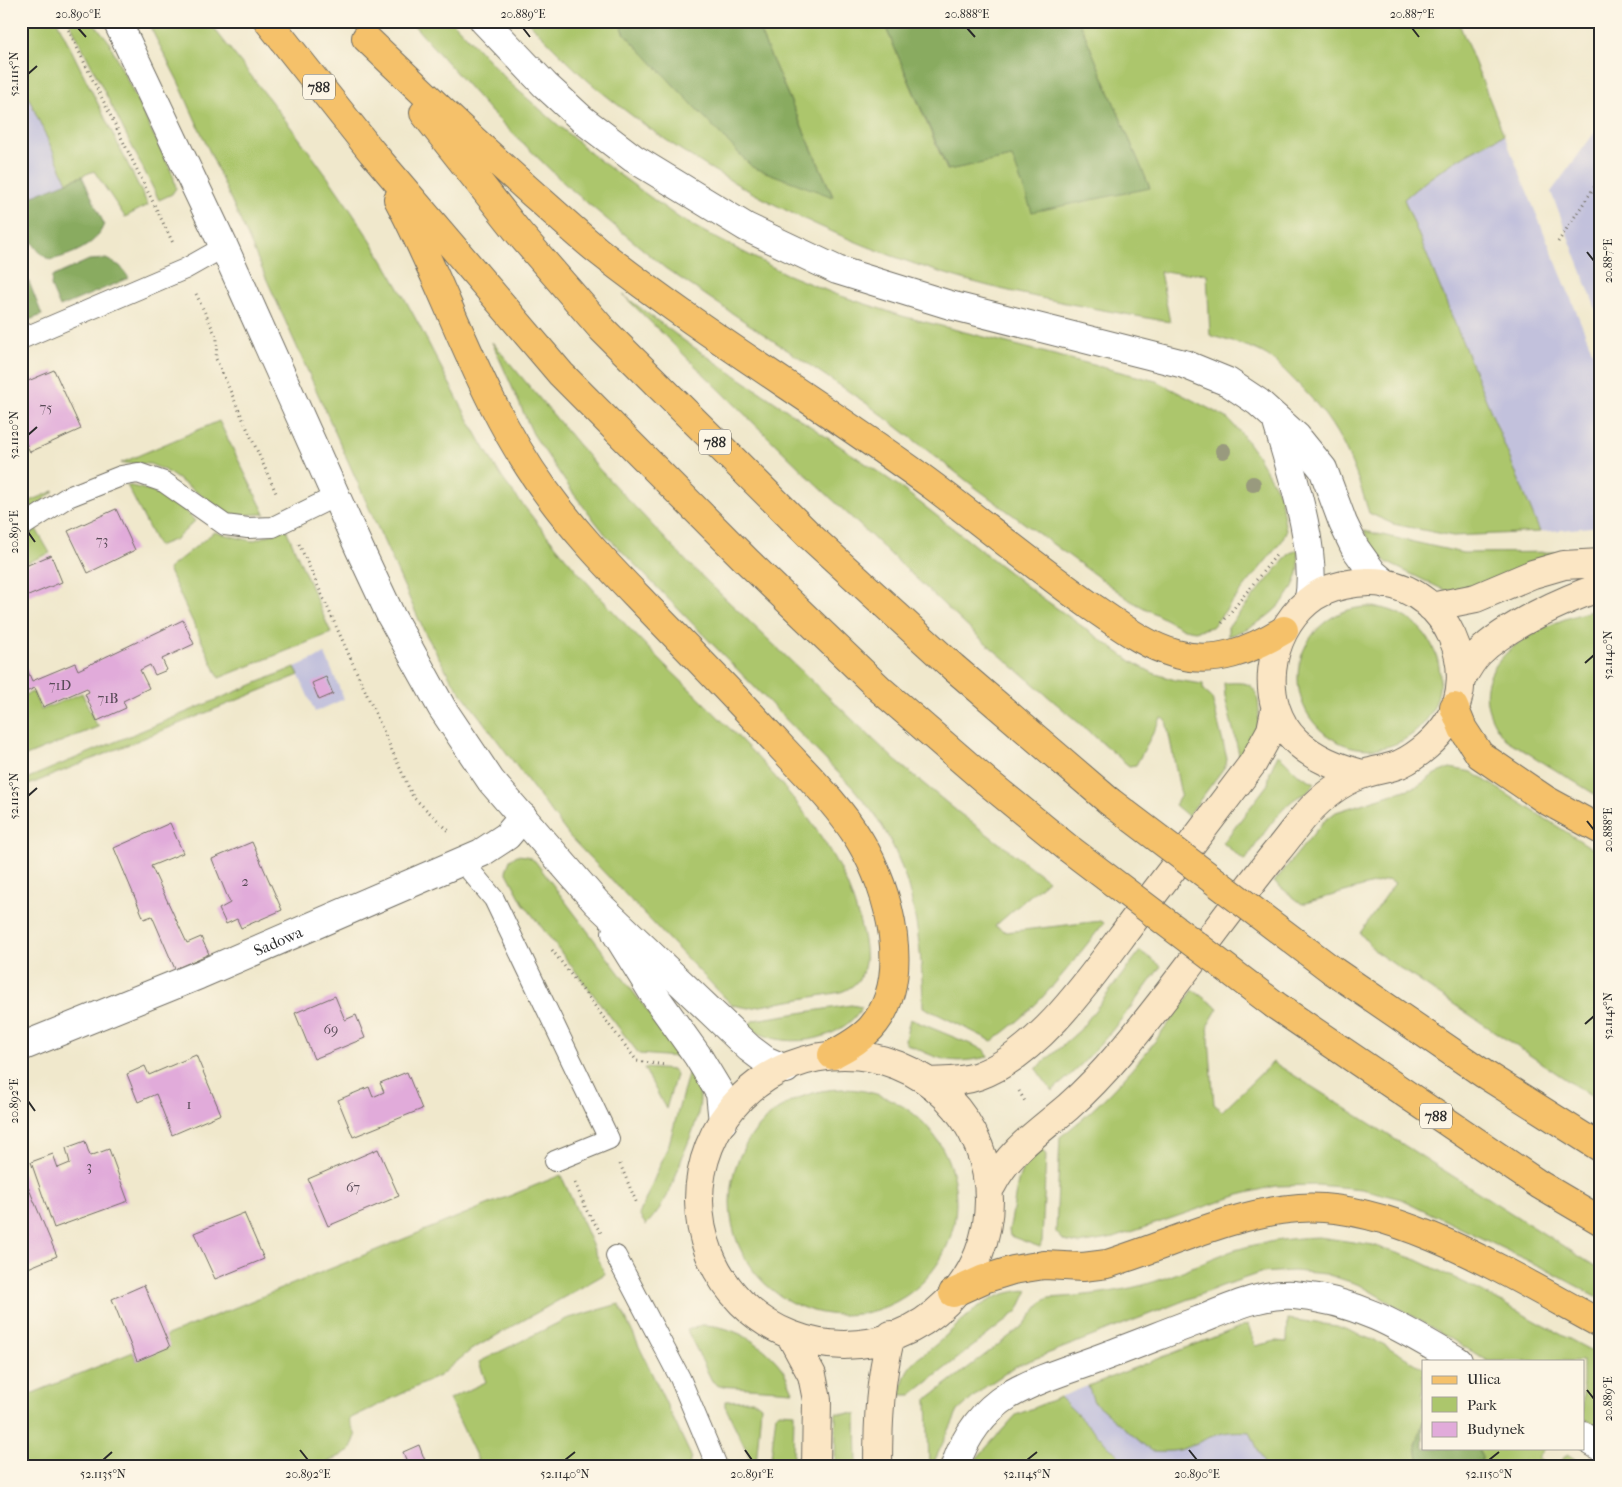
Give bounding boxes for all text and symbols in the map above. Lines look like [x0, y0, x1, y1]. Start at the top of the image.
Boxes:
text: 20.890°E [55, 7, 101, 21]
text: 20.889°E [500, 7, 546, 21]
text: 20.888°E [945, 7, 989, 21]
text: 20.887°E [1390, 7, 1434, 21]
text: 52.1115°N [7, 51, 21, 97]
road number: 788 [303, 74, 335, 100]
text: 20.887°E [1601, 239, 1615, 283]
house number: 75 [40, 399, 52, 416]
text: 52.1120°N [7, 411, 21, 459]
road number: 788 [699, 430, 731, 454]
text: 20.891°E [7, 510, 21, 554]
house number: 73 [96, 532, 108, 549]
text: 52.1140°N [1601, 630, 1615, 680]
house number: 71D [49, 677, 72, 694]
house number: 71B [98, 690, 118, 707]
text: 52.1125°N [7, 772, 21, 820]
text: 20.888°E [1601, 808, 1615, 852]
house number: 2 [241, 873, 249, 890]
street label: Sadowa [251, 922, 306, 960]
text: 52.1145°N [1601, 992, 1615, 1040]
house number: 69 [324, 1021, 338, 1038]
text: 20.892°E [7, 1078, 21, 1124]
house number: 1 [187, 1096, 192, 1113]
road number: 788 [1420, 1104, 1452, 1128]
house number: 3 [86, 1158, 92, 1175]
house number: 67 [346, 1179, 360, 1196]
legend [1422, 1360, 1584, 1450]
text: Ulica [1467, 1370, 1502, 1388]
text: 20.889°E [1601, 1376, 1615, 1422]
text: Park [1467, 1396, 1497, 1414]
text: Budynek [1467, 1420, 1525, 1438]
text: 52.1135°N [80, 1467, 126, 1481]
text: 20.892°E [285, 1467, 331, 1481]
text: 52.1140°N [540, 1467, 590, 1481]
text: 20.891°E [730, 1467, 774, 1481]
text: 52.1145°N [1003, 1467, 1051, 1481]
text: 20.890°E [1174, 1467, 1220, 1481]
text: 52.1150°N [1465, 1467, 1513, 1481]

